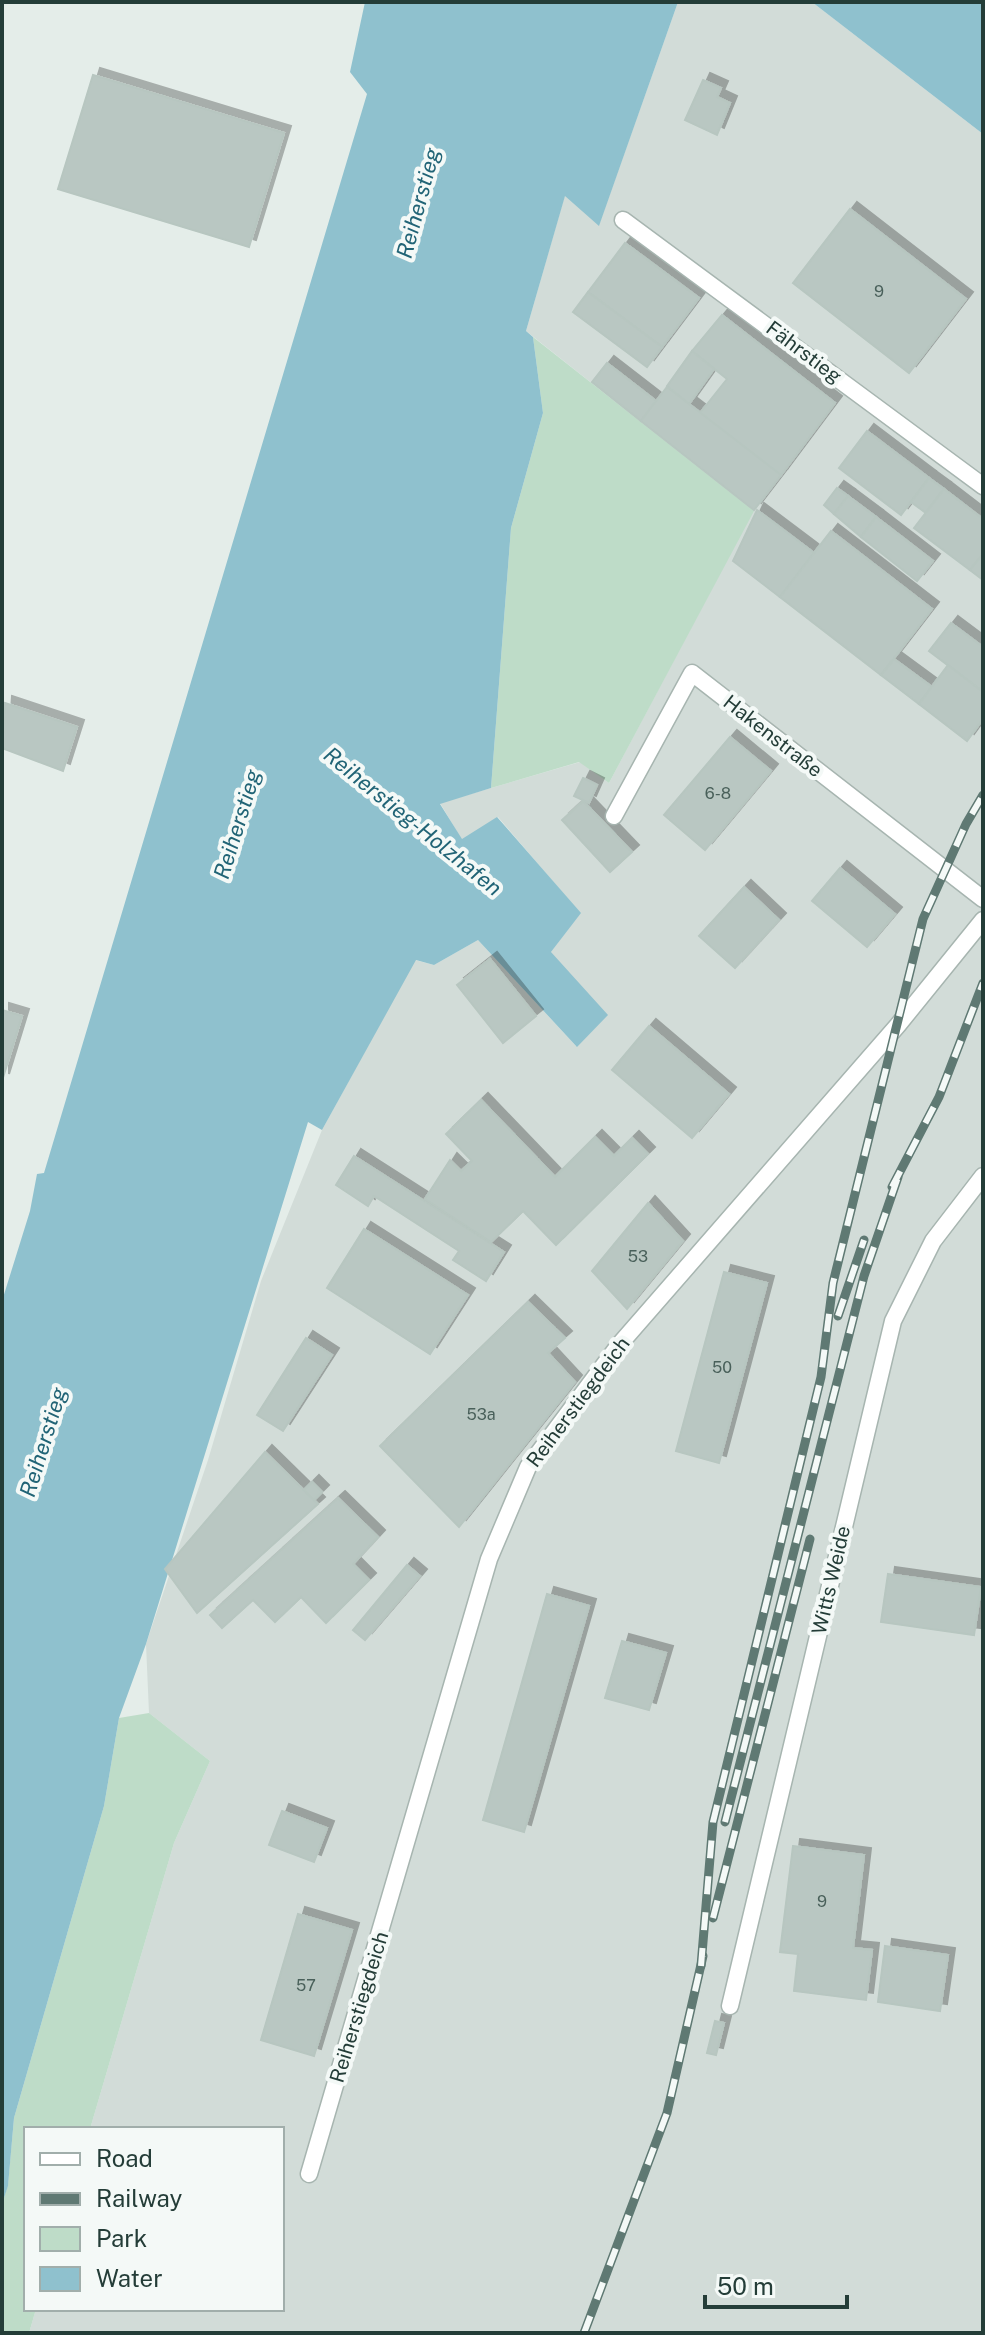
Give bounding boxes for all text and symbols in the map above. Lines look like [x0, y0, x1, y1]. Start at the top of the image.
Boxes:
water label: Reiherstieg [391, 144, 445, 261]
house number: 9 [874, 282, 884, 301]
street label: Fährstieg [761, 316, 847, 388]
street label: Hakenstraße [719, 690, 827, 782]
water label: Reiherstieg-Holzhafen [319, 741, 507, 901]
water label: Reiherstieg [208, 765, 266, 882]
house number: 6-8 [705, 784, 731, 803]
house number: 53 [628, 1247, 648, 1266]
street label: Reiherstiegdeich [521, 1332, 635, 1472]
house number: 50 [712, 1358, 732, 1377]
water label: Reiherstieg [14, 1383, 72, 1500]
house number: 53a [466, 1405, 496, 1424]
street label: Witts Weide [807, 1523, 855, 1637]
house number: 9 [817, 1892, 827, 1911]
street label: Reiherstiegdeich [325, 1929, 393, 2085]
house number: 57 [296, 1976, 316, 1995]
legend [24, 2127, 284, 2311]
text: Road [96, 2144, 153, 2172]
text: Railway [96, 2184, 182, 2212]
text: Park [96, 2224, 147, 2252]
scale bar [705, 2259, 847, 2309]
text: Water [96, 2264, 163, 2292]
text: 50 m [717, 2272, 774, 2300]

